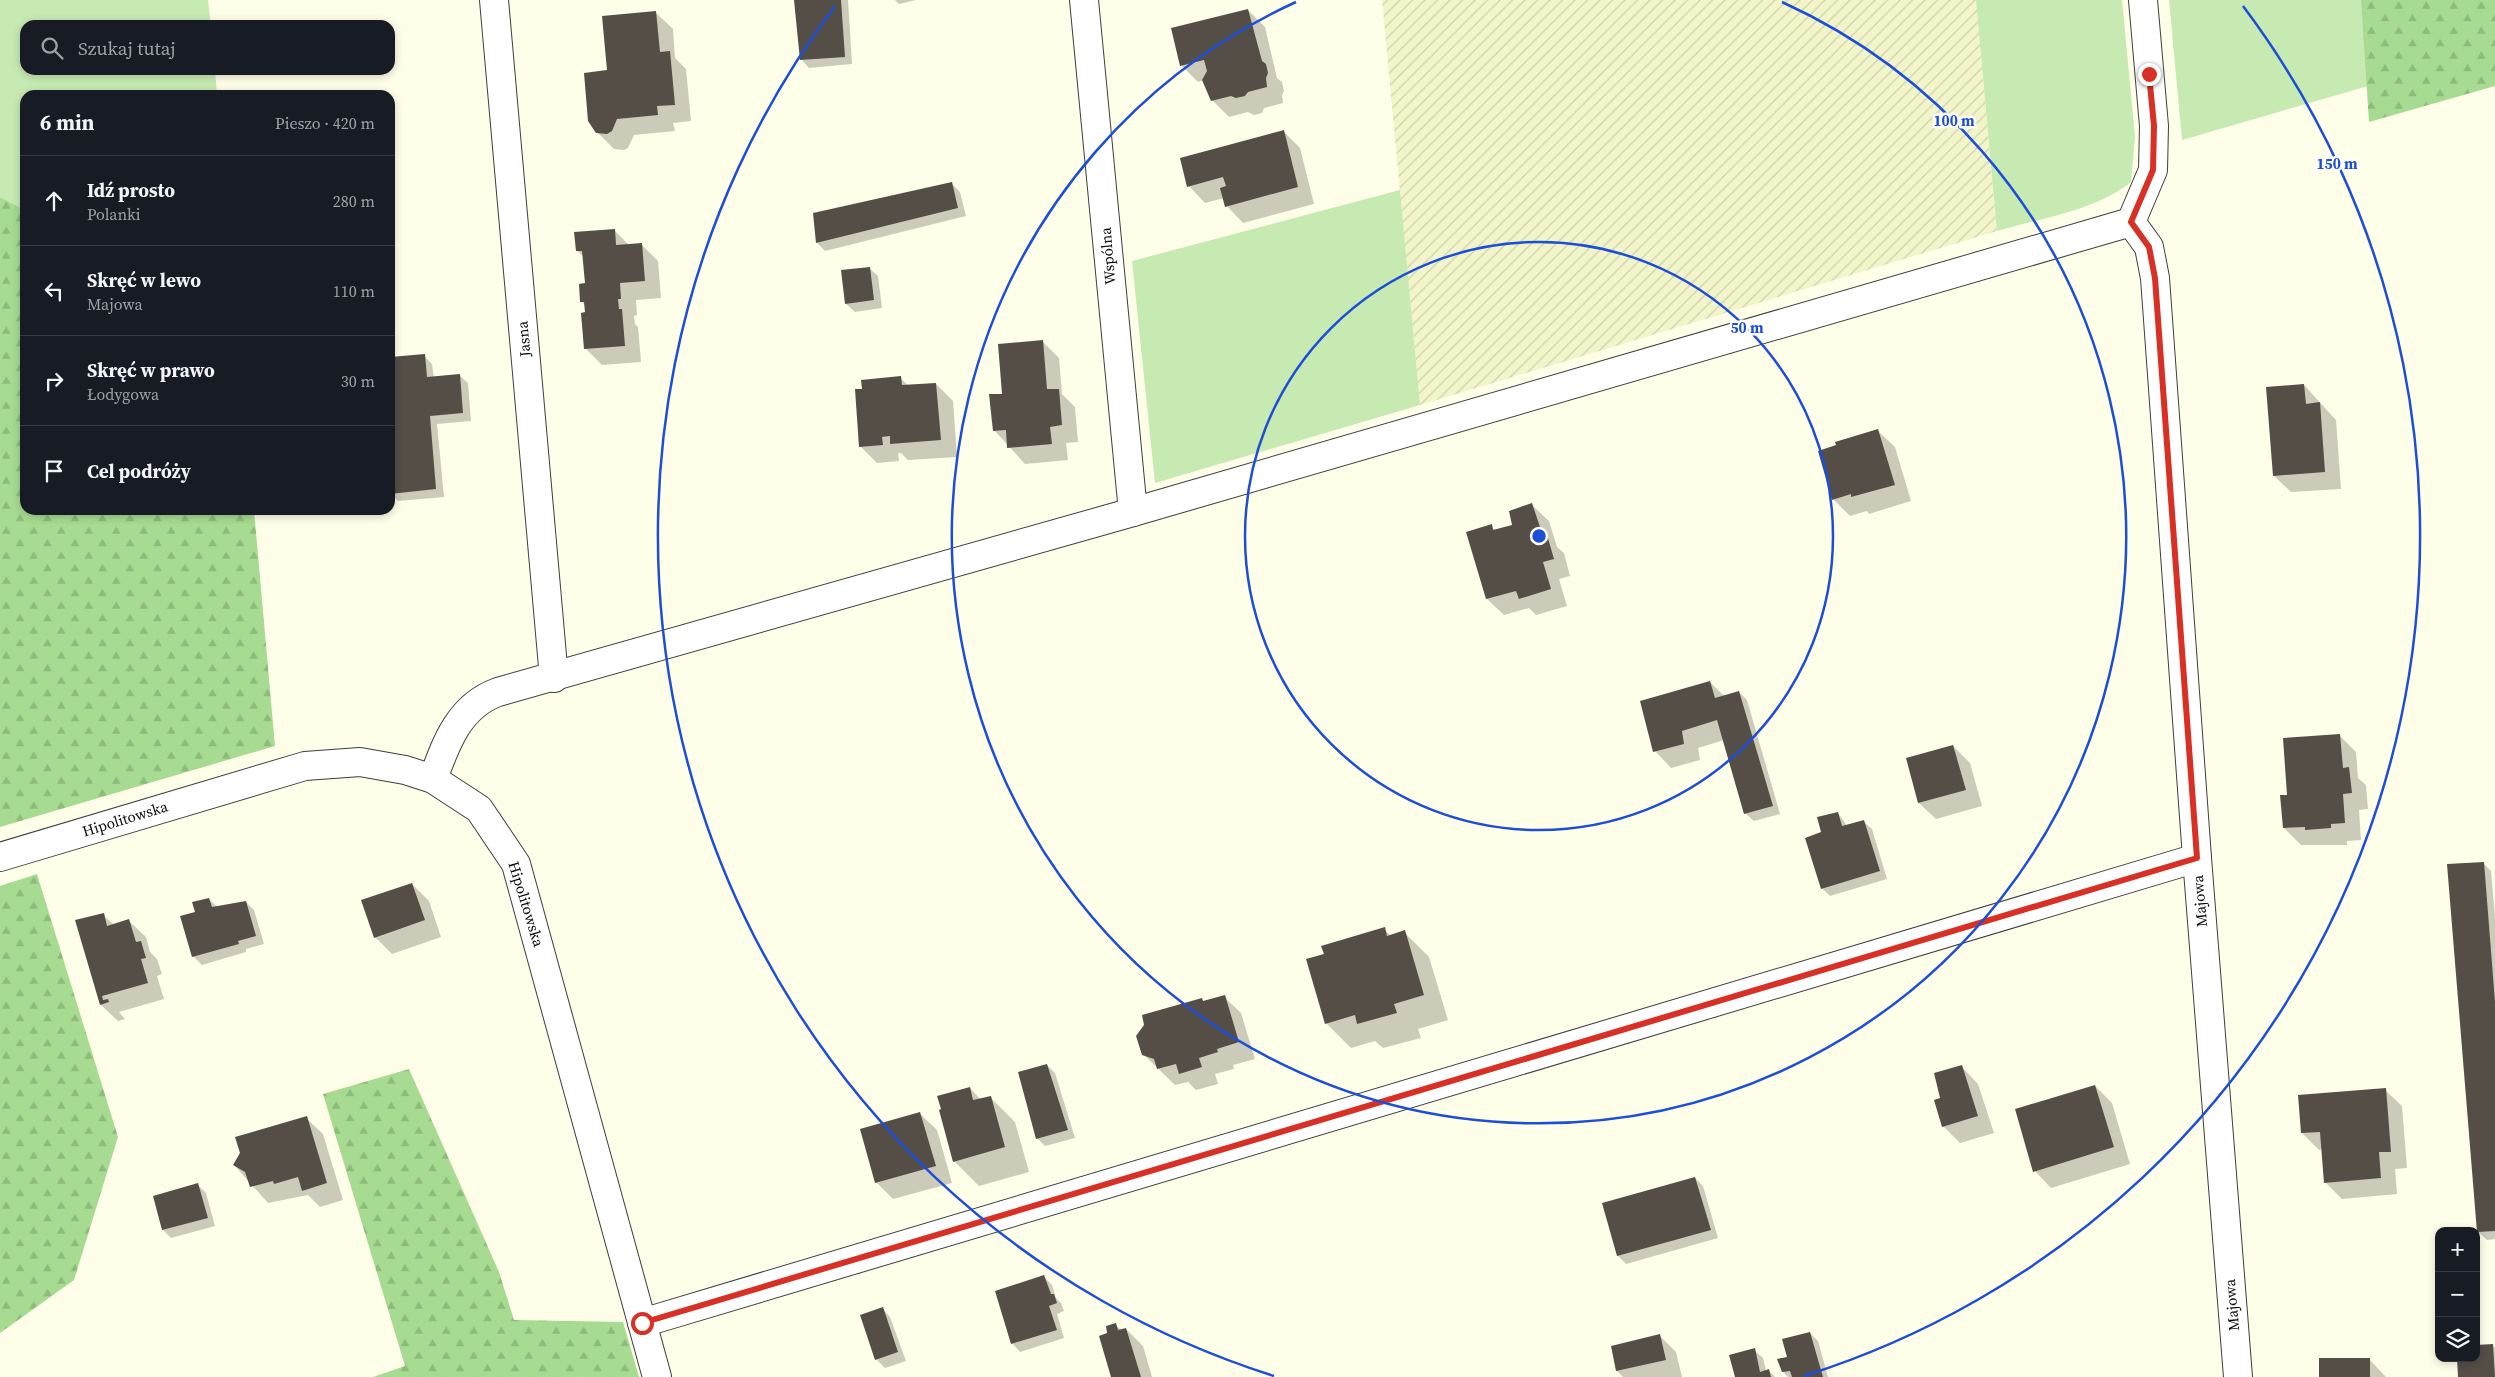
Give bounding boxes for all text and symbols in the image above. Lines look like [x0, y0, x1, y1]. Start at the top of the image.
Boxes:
search box [20, 20, 395, 75]
icon: search [38, 34, 66, 62]
text: Szukaj tutaj [78, 35, 176, 61]
route end [2138, 63, 2161, 86]
text: 6 min [40, 108, 95, 137]
text: 100 m [1933, 110, 1975, 131]
text: Pieszo · 420 m [275, 112, 375, 134]
text: 150 m [2316, 153, 2358, 174]
text: Idź prosto [87, 177, 175, 203]
icon: ahead [40, 187, 68, 215]
text: 280 m [333, 190, 375, 212]
text: Polanki [87, 203, 141, 225]
street label: Wspólna [1094, 226, 1120, 286]
text: Skręć w lewo [87, 267, 201, 293]
icon: left [40, 277, 68, 305]
text: 110 m [333, 280, 375, 302]
text: Majowa [87, 293, 143, 315]
text: 50 m [1730, 317, 1764, 338]
street label: Jasna [511, 320, 536, 359]
text: Skręć w prawo [87, 357, 215, 383]
icon: right [40, 367, 68, 395]
text: 30 m [341, 370, 375, 392]
text: Łodygowa [87, 383, 159, 405]
icon: arrive [40, 457, 68, 485]
text: Cel podróży [87, 458, 191, 484]
centre of rings [1530, 527, 1548, 545]
street label: Hipolitowska [79, 795, 171, 842]
street label: Hipolitowska [503, 858, 550, 950]
street label: Majowa [2187, 874, 2212, 928]
map controls [2435, 1227, 2480, 1362]
button: + [2435, 1227, 2480, 1272]
button: − [2435, 1272, 2480, 1317]
street label: Majowa [2219, 1278, 2244, 1332]
route start [631, 1312, 654, 1335]
button: layers [2435, 1317, 2480, 1362]

